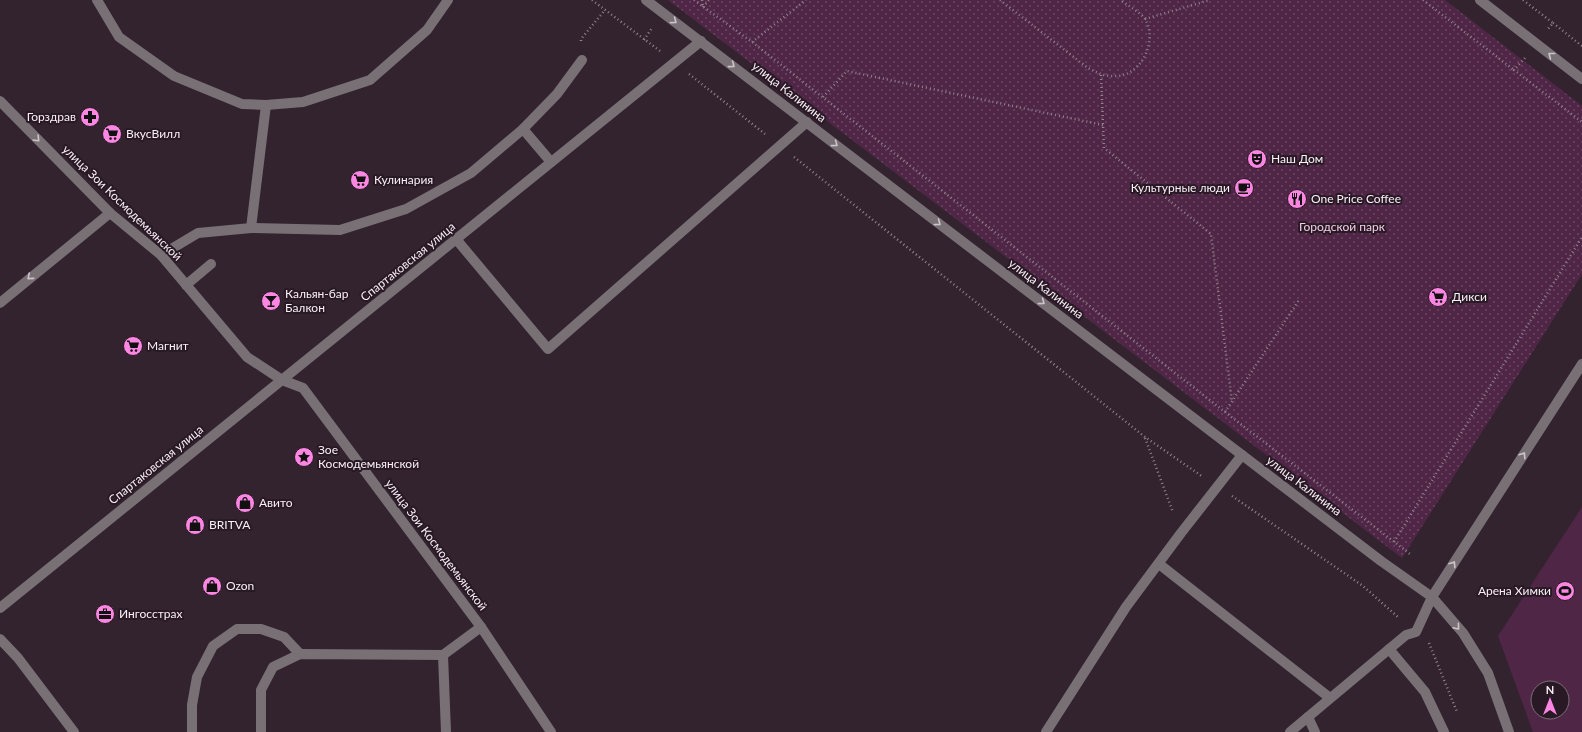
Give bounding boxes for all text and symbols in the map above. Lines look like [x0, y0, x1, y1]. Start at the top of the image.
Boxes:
one-way arrow [669, 16, 676, 23]
one-way arrow [1549, 53, 1556, 60]
street label: улица Калинина [749, 58, 829, 125]
one-way arrow [728, 60, 735, 68]
pharmacy icon: Горздрав [79, 106, 101, 128]
place label: Горздрав [27, 109, 76, 124]
supermarket icon: ВкусВилл [101, 123, 123, 145]
place label: ВкусВилл [126, 126, 180, 141]
one-way arrow [32, 134, 40, 142]
one-way arrow [831, 139, 838, 146]
street label: улица Зои Космодемьянской [59, 141, 185, 264]
theatre icon: Наш Дом [1246, 148, 1268, 170]
place label: Наш Дом [1271, 151, 1323, 166]
supermarket icon: Кулинария [349, 169, 371, 191]
place label: Кулинария [374, 172, 433, 187]
cafe icon: Культурные люди [1233, 177, 1255, 199]
place label: Культурные люди [1131, 180, 1230, 195]
restaurant icon: One Price Coffee [1286, 188, 1308, 210]
place label: One Price Coffee [1311, 191, 1401, 206]
one-way arrow [934, 218, 941, 225]
street label: Спартаковская улица [357, 219, 458, 304]
park label: Городской парк [1299, 219, 1386, 234]
street label: улица Калинина [1006, 256, 1087, 322]
one-way arrow [28, 273, 35, 280]
place label: Кальян-бар Балкон [285, 286, 349, 315]
supermarket icon: Дикси [1427, 286, 1449, 308]
place label: Дикси [1452, 289, 1487, 304]
bar icon: Кальян-бар Балкон [260, 290, 282, 312]
one-way arrow [1037, 297, 1044, 304]
supermarket icon: Магнит [122, 335, 144, 357]
place label: Магнит [147, 338, 189, 353]
street label: Спартаковская улица [105, 422, 206, 507]
place label: Зое Космодемьянской [318, 442, 419, 471]
place icon: Зое Космодемьянской [293, 446, 315, 468]
one-way arrow [1519, 452, 1526, 459]
street label: улица Калинина [1264, 453, 1345, 519]
street label: улица Зои Космодемьянской [382, 476, 491, 613]
shop icon: Авито [234, 492, 256, 514]
place label: Авито [259, 495, 293, 510]
shop icon: BRITVA [184, 514, 206, 536]
place label: BRITVA [209, 517, 251, 532]
one-way arrow [1448, 561, 1456, 568]
shop icon: Ozon [201, 575, 223, 597]
place label: Ozon [226, 578, 254, 593]
sports icon: Арена Химки [1554, 580, 1576, 602]
place label: Арена Химки [1478, 583, 1551, 598]
office icon: Ингосстрах [94, 603, 116, 625]
place label: Ингосстрах [119, 606, 182, 621]
one-way arrow [1453, 622, 1460, 629]
north arrow [1530, 680, 1570, 720]
text: N [1546, 683, 1554, 696]

